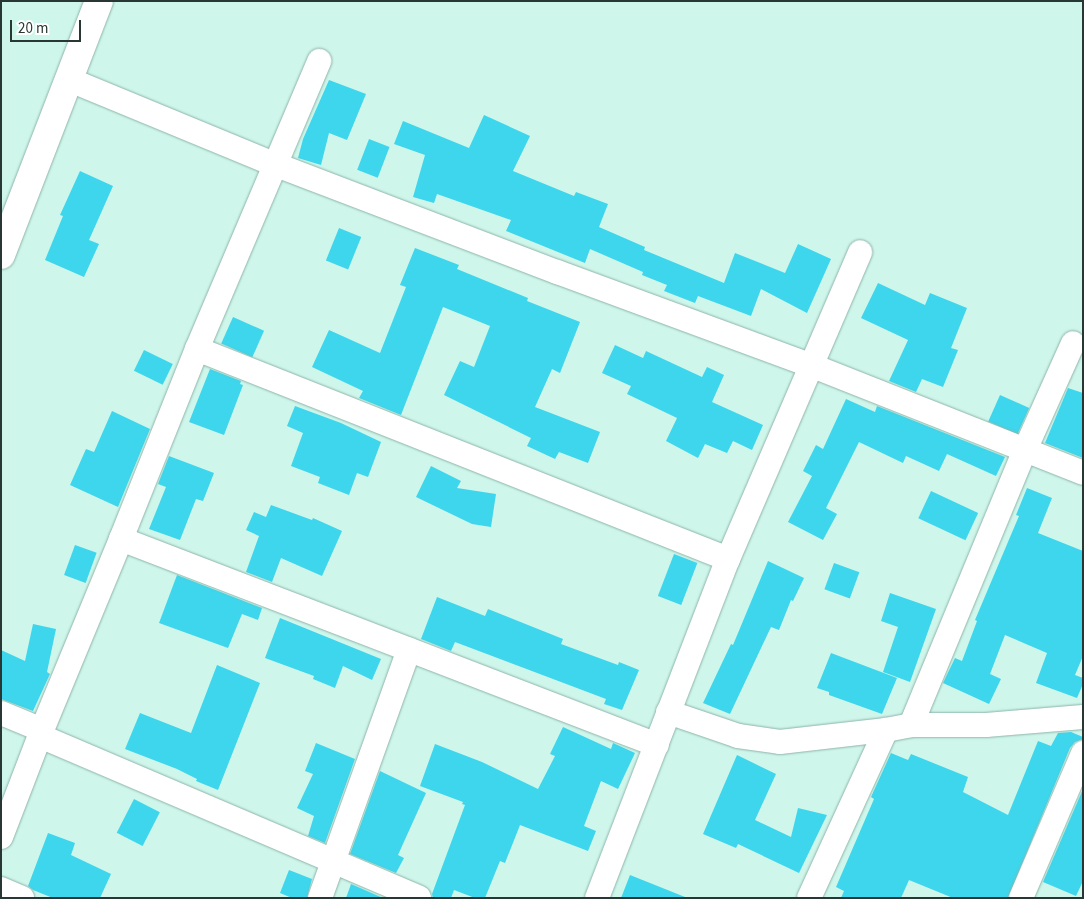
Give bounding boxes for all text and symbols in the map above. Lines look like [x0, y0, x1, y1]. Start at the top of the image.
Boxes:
scale bar [12, 10, 84, 42]
text: 20 m [18, 18, 48, 39]

